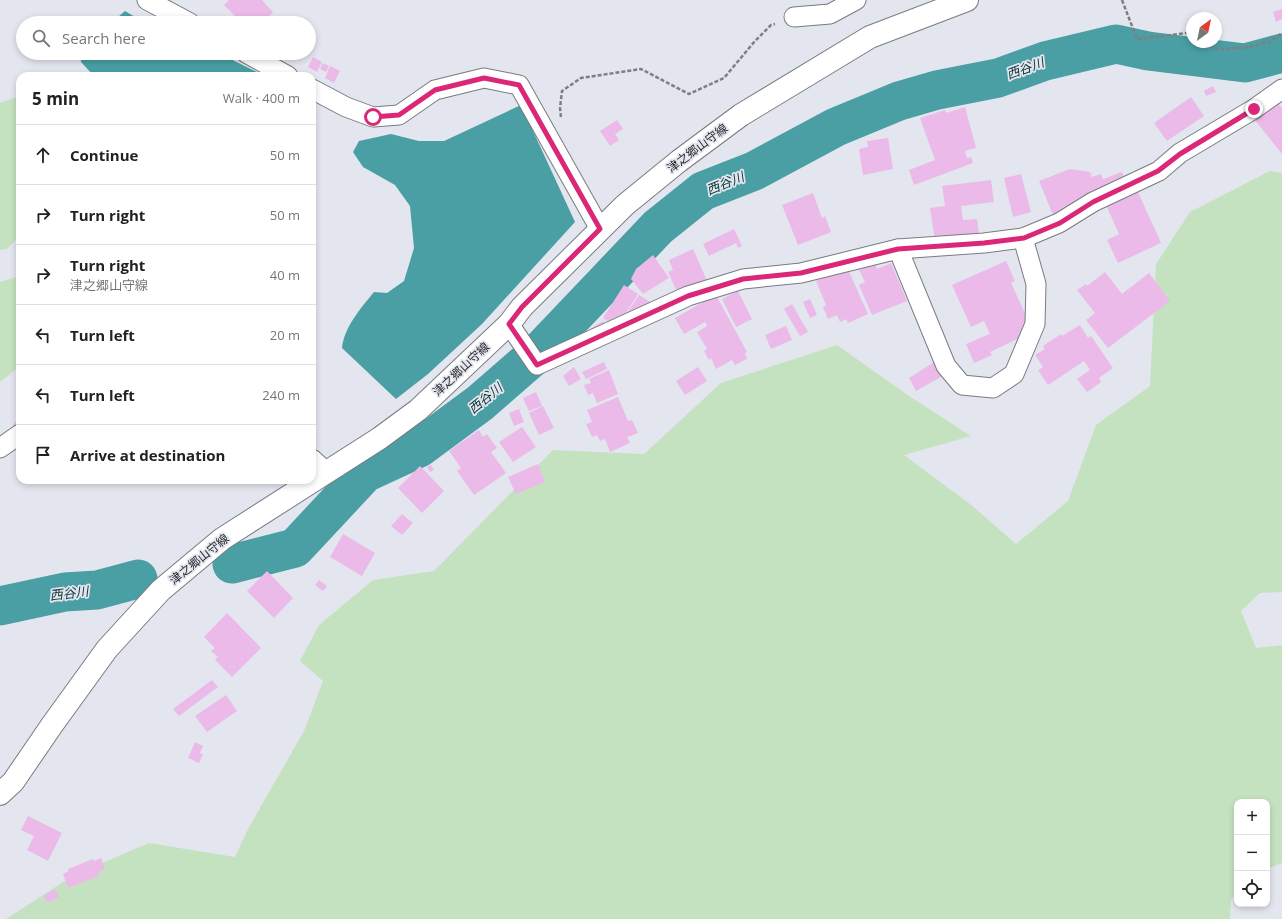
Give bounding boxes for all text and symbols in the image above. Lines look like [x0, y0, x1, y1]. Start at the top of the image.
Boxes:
north arrow [1186, 12, 1222, 48]
search box [16, 16, 316, 60]
icon: search [30, 27, 52, 49]
text: Search here [62, 28, 146, 48]
water label: 西谷川 [1004, 52, 1048, 83]
text: 5 min [32, 87, 79, 110]
text: Walk · 400 m [223, 89, 300, 107]
route end [1245, 100, 1263, 118]
route start [364, 108, 382, 126]
street label: 津之郷山守線 [663, 120, 731, 176]
icon: ahead [32, 144, 54, 166]
text: Continue [70, 145, 138, 165]
text: 50 m [270, 146, 300, 164]
water label: 西谷川 [704, 167, 748, 199]
icon: right [32, 204, 54, 226]
text: Turn right [70, 205, 145, 225]
text: 50 m [270, 206, 300, 224]
text: Turn right [70, 255, 145, 275]
icon: right [32, 264, 54, 286]
text: 40 m [270, 266, 300, 284]
text: 津之郷山守線 [70, 276, 148, 294]
icon: left [32, 324, 54, 346]
text: Turn left [70, 325, 135, 345]
text: 20 m [270, 326, 300, 344]
street label: 津之郷山守線 [429, 338, 493, 400]
water label: 西谷川 [464, 377, 507, 417]
icon: left [32, 384, 54, 406]
text: Turn left [70, 385, 135, 405]
text: 240 m [262, 386, 300, 404]
icon: arrive [32, 444, 54, 466]
text: Arrive at destination [70, 445, 225, 465]
street label: 津之郷山守線 [166, 530, 232, 588]
water label: 西谷川 [49, 581, 91, 604]
map controls [1234, 799, 1270, 907]
button: + [1234, 799, 1270, 835]
button: − [1234, 835, 1270, 871]
button: locate [1234, 871, 1270, 907]

